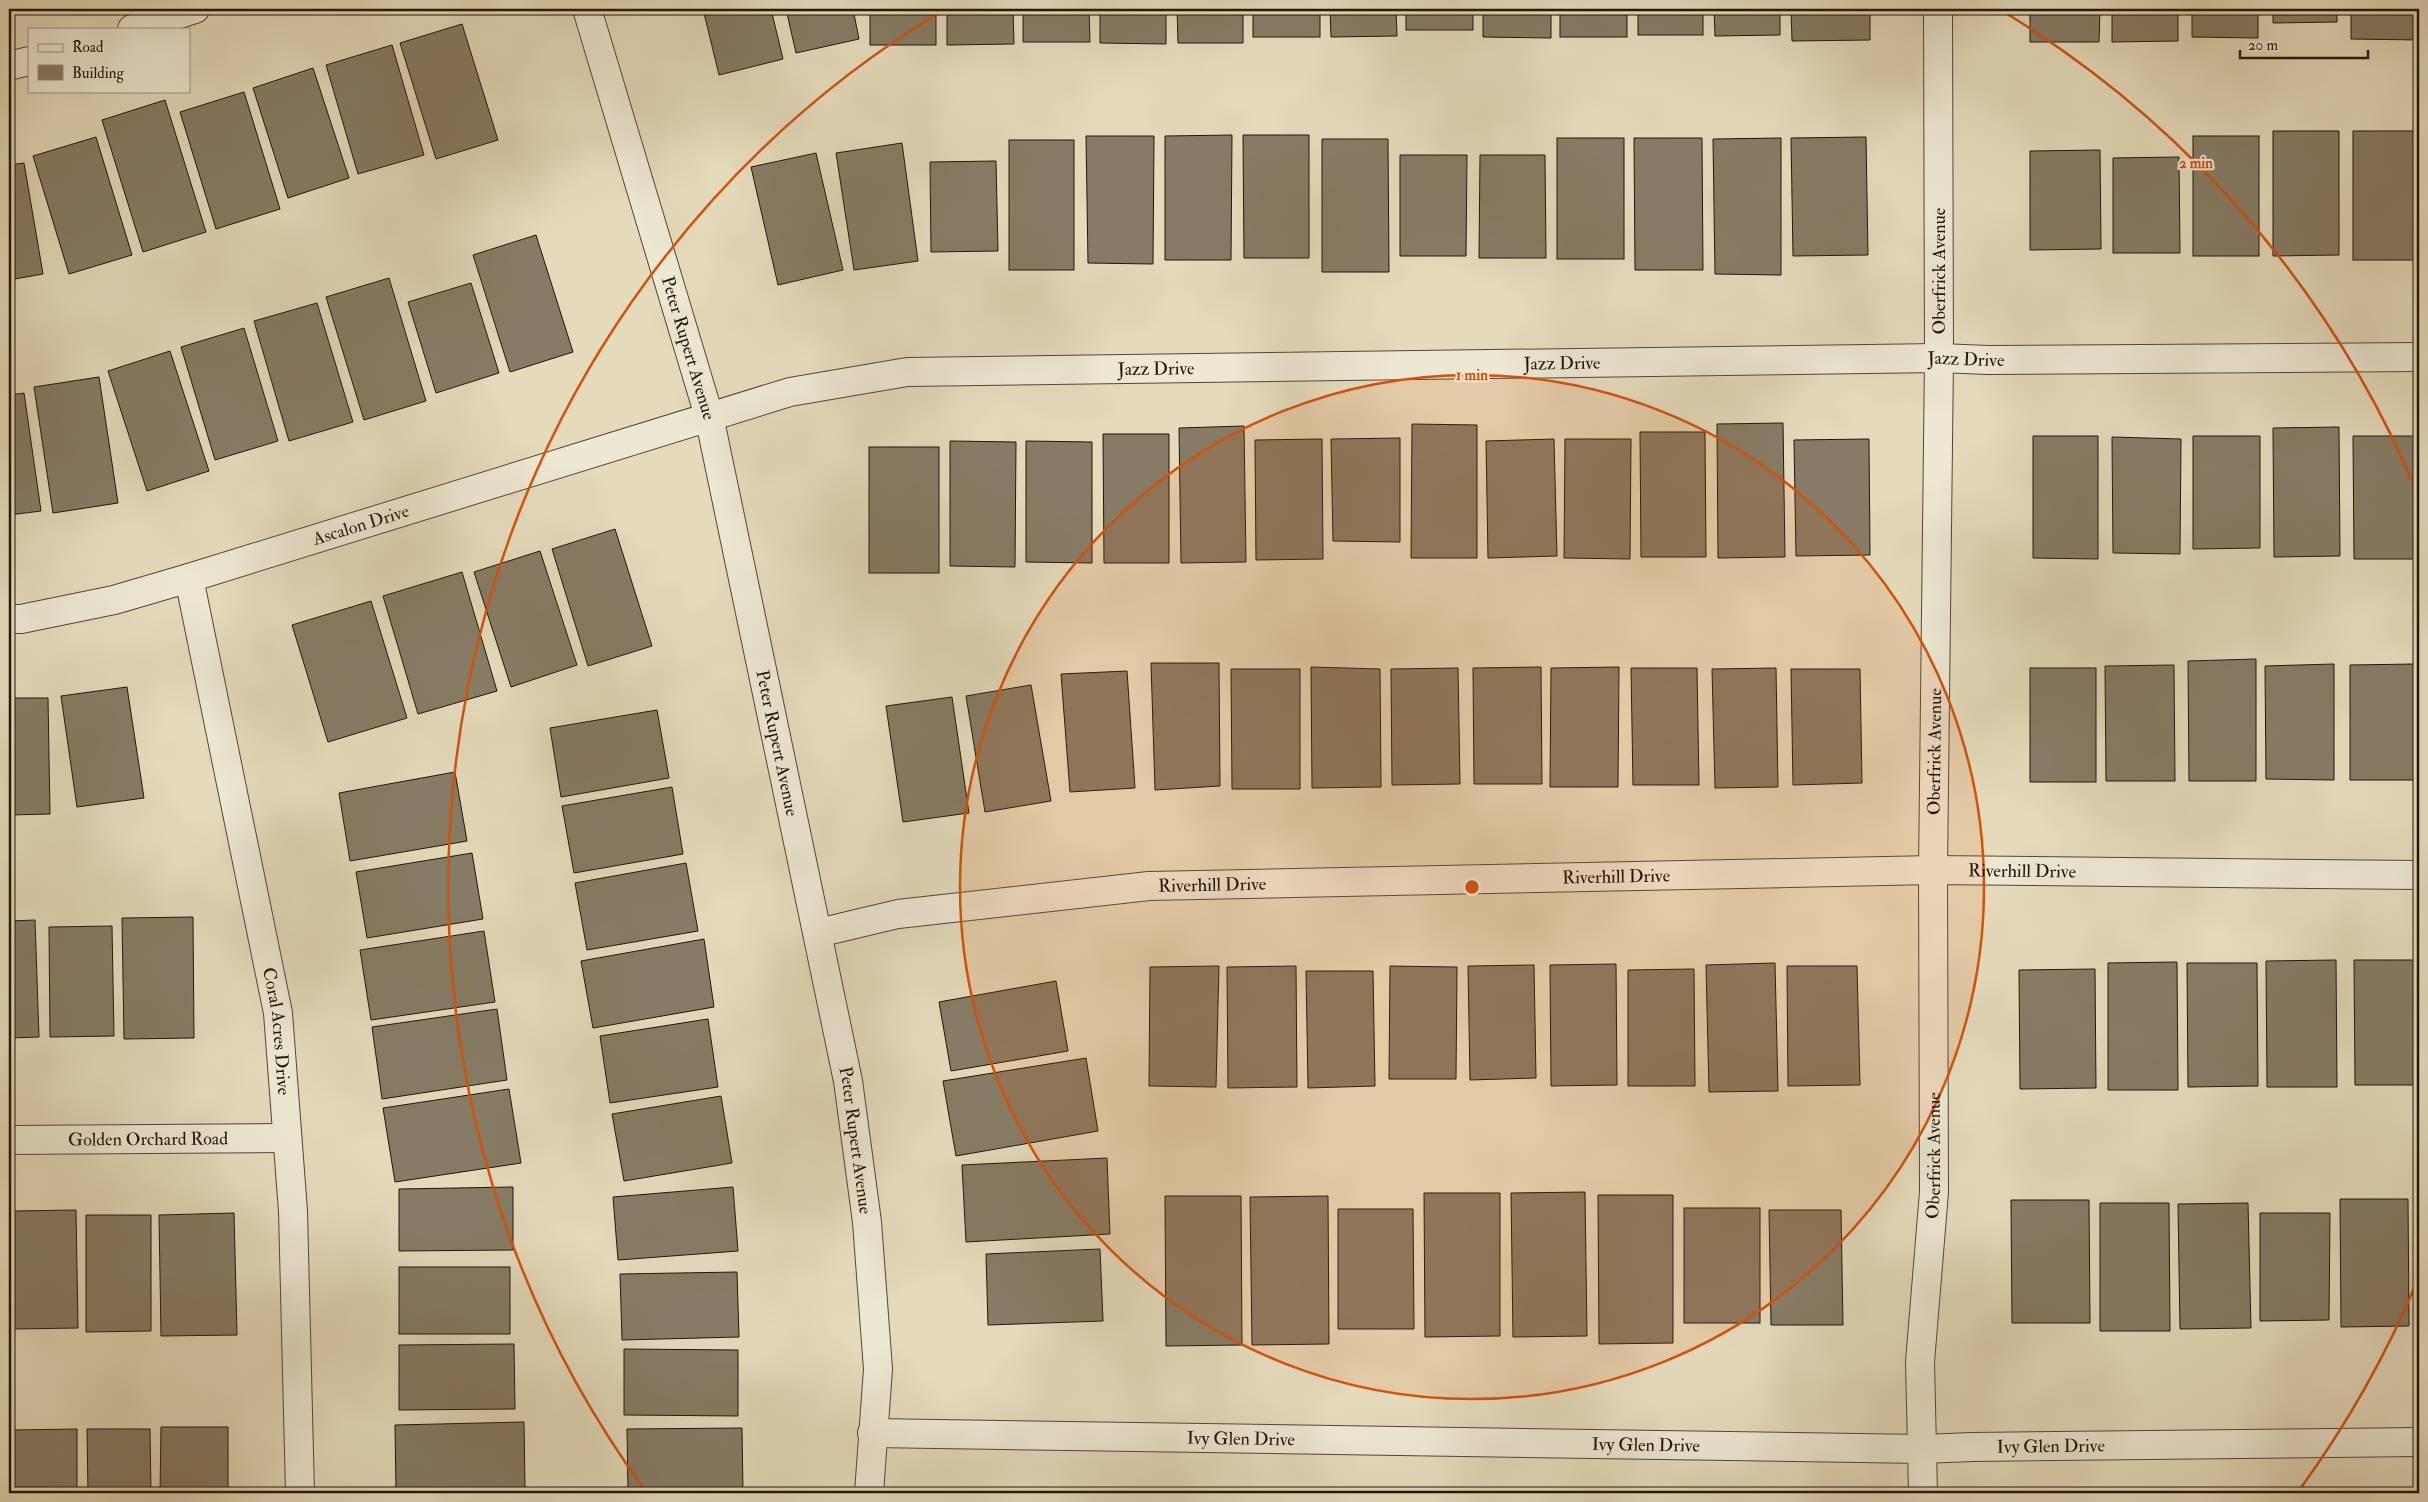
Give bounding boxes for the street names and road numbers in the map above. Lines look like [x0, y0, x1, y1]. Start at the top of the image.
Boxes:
street label: Oberfrick Avenue [1928, 207, 1951, 334]
street label: Peter Rupert Avenue [656, 274, 721, 423]
street label: Jazz Drive [1926, 346, 2005, 372]
street label: Jazz Drive [1522, 351, 1601, 375]
street label: Jazz Drive [1117, 357, 1195, 381]
street label: Ascalon Drive [309, 499, 412, 551]
street label: Peter Rupert Avenue [751, 668, 804, 819]
street label: Oberfrick Avenue [1922, 688, 1947, 815]
street label: Riverhill Drive [1968, 859, 2077, 883]
street label: Riverhill Drive [1562, 864, 1671, 889]
street label: Riverhill Drive [1158, 872, 1267, 897]
street label: Coral Acres Drive [257, 965, 296, 1096]
street label: Peter Rupert Avenue [834, 1064, 877, 1216]
street label: Oberfrick Avenue [1920, 1092, 1946, 1220]
street label: Golden Orchard Road [68, 1127, 228, 1151]
street label: Ivy Glen Drive [1187, 1426, 1296, 1451]
street label: Ivy Glen Drive [1592, 1432, 1701, 1457]
street label: Ivy Glen Drive [1997, 1434, 2105, 1458]

